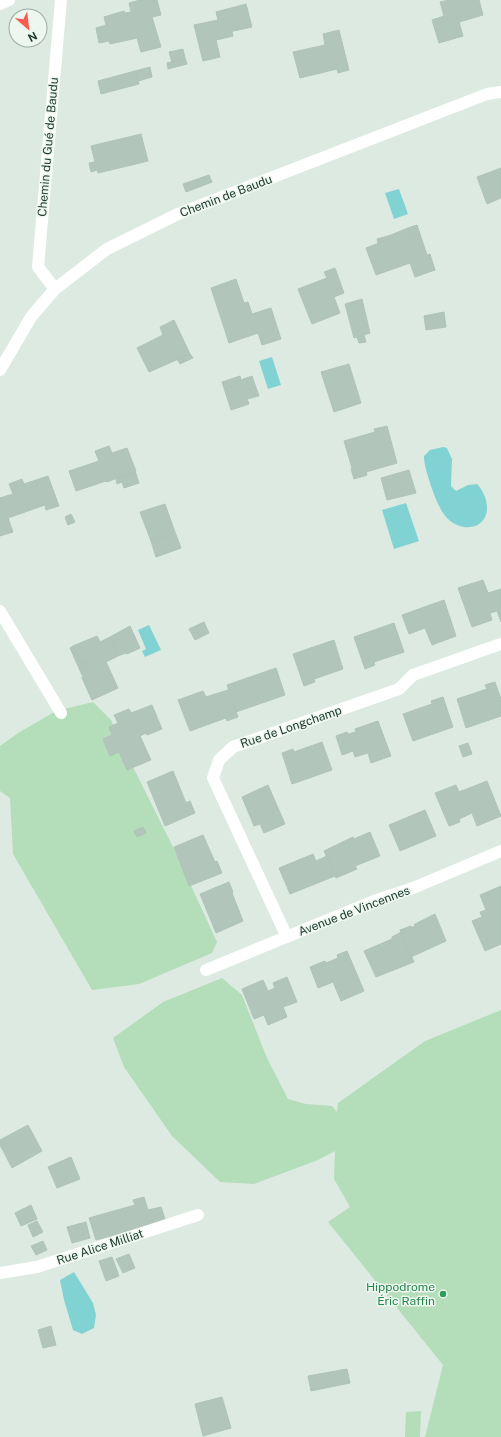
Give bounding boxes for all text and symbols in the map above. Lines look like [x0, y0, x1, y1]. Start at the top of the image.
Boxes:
north arrow [8, 8, 48, 48]
text: N [26, 30, 39, 44]
street label: Chemin du Gué de Baudu [35, 77, 61, 217]
street label: Chemin de Baudu [178, 172, 274, 220]
street label: Rue de Longchamp [238, 703, 344, 751]
street label: Avenue de Vincennes [296, 883, 412, 939]
street label: Rue Alice Milliat [55, 1226, 146, 1268]
place label: Hippodrome Éric Raffin [366, 1280, 435, 1308]
marker: Hippodrome Éric Raffin [438, 1289, 448, 1299]

